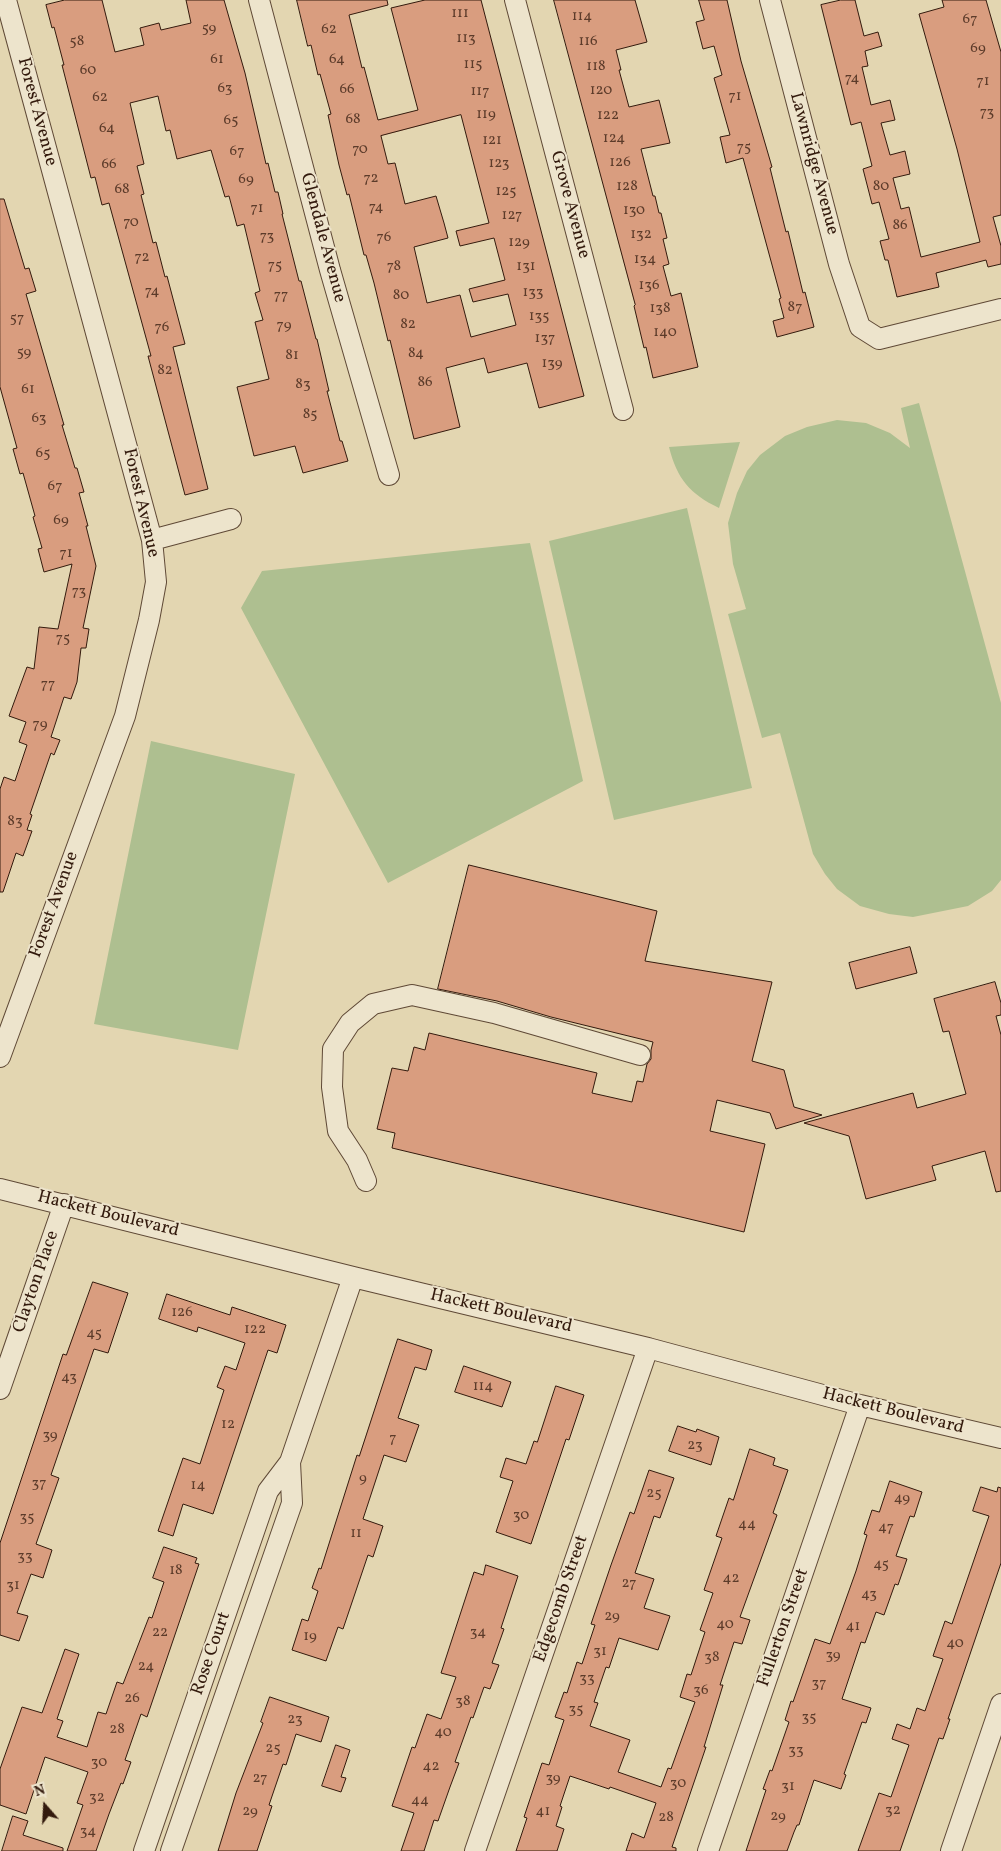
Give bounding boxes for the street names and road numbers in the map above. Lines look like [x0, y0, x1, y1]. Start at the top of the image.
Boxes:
street label: Forest Avenue [11, 55, 61, 169]
street label: Lawnridge Avenue [784, 90, 842, 238]
street label: Grove Avenue [544, 149, 594, 261]
street label: Glendale Avenue [294, 171, 350, 305]
street label: Forest Avenue [117, 446, 163, 560]
street label: Forest Avenue [26, 849, 84, 961]
street label: Hackett Boulevard [35, 1187, 181, 1243]
street label: Clayton Place [9, 1228, 65, 1336]
street label: Hackett Boulevard [428, 1285, 574, 1339]
street label: Hackett Boulevard [820, 1384, 966, 1440]
street label: Edgecomb Street [530, 1533, 594, 1665]
street label: Fullerton Street [754, 1566, 814, 1690]
street label: Rose Court [188, 1609, 236, 1699]

